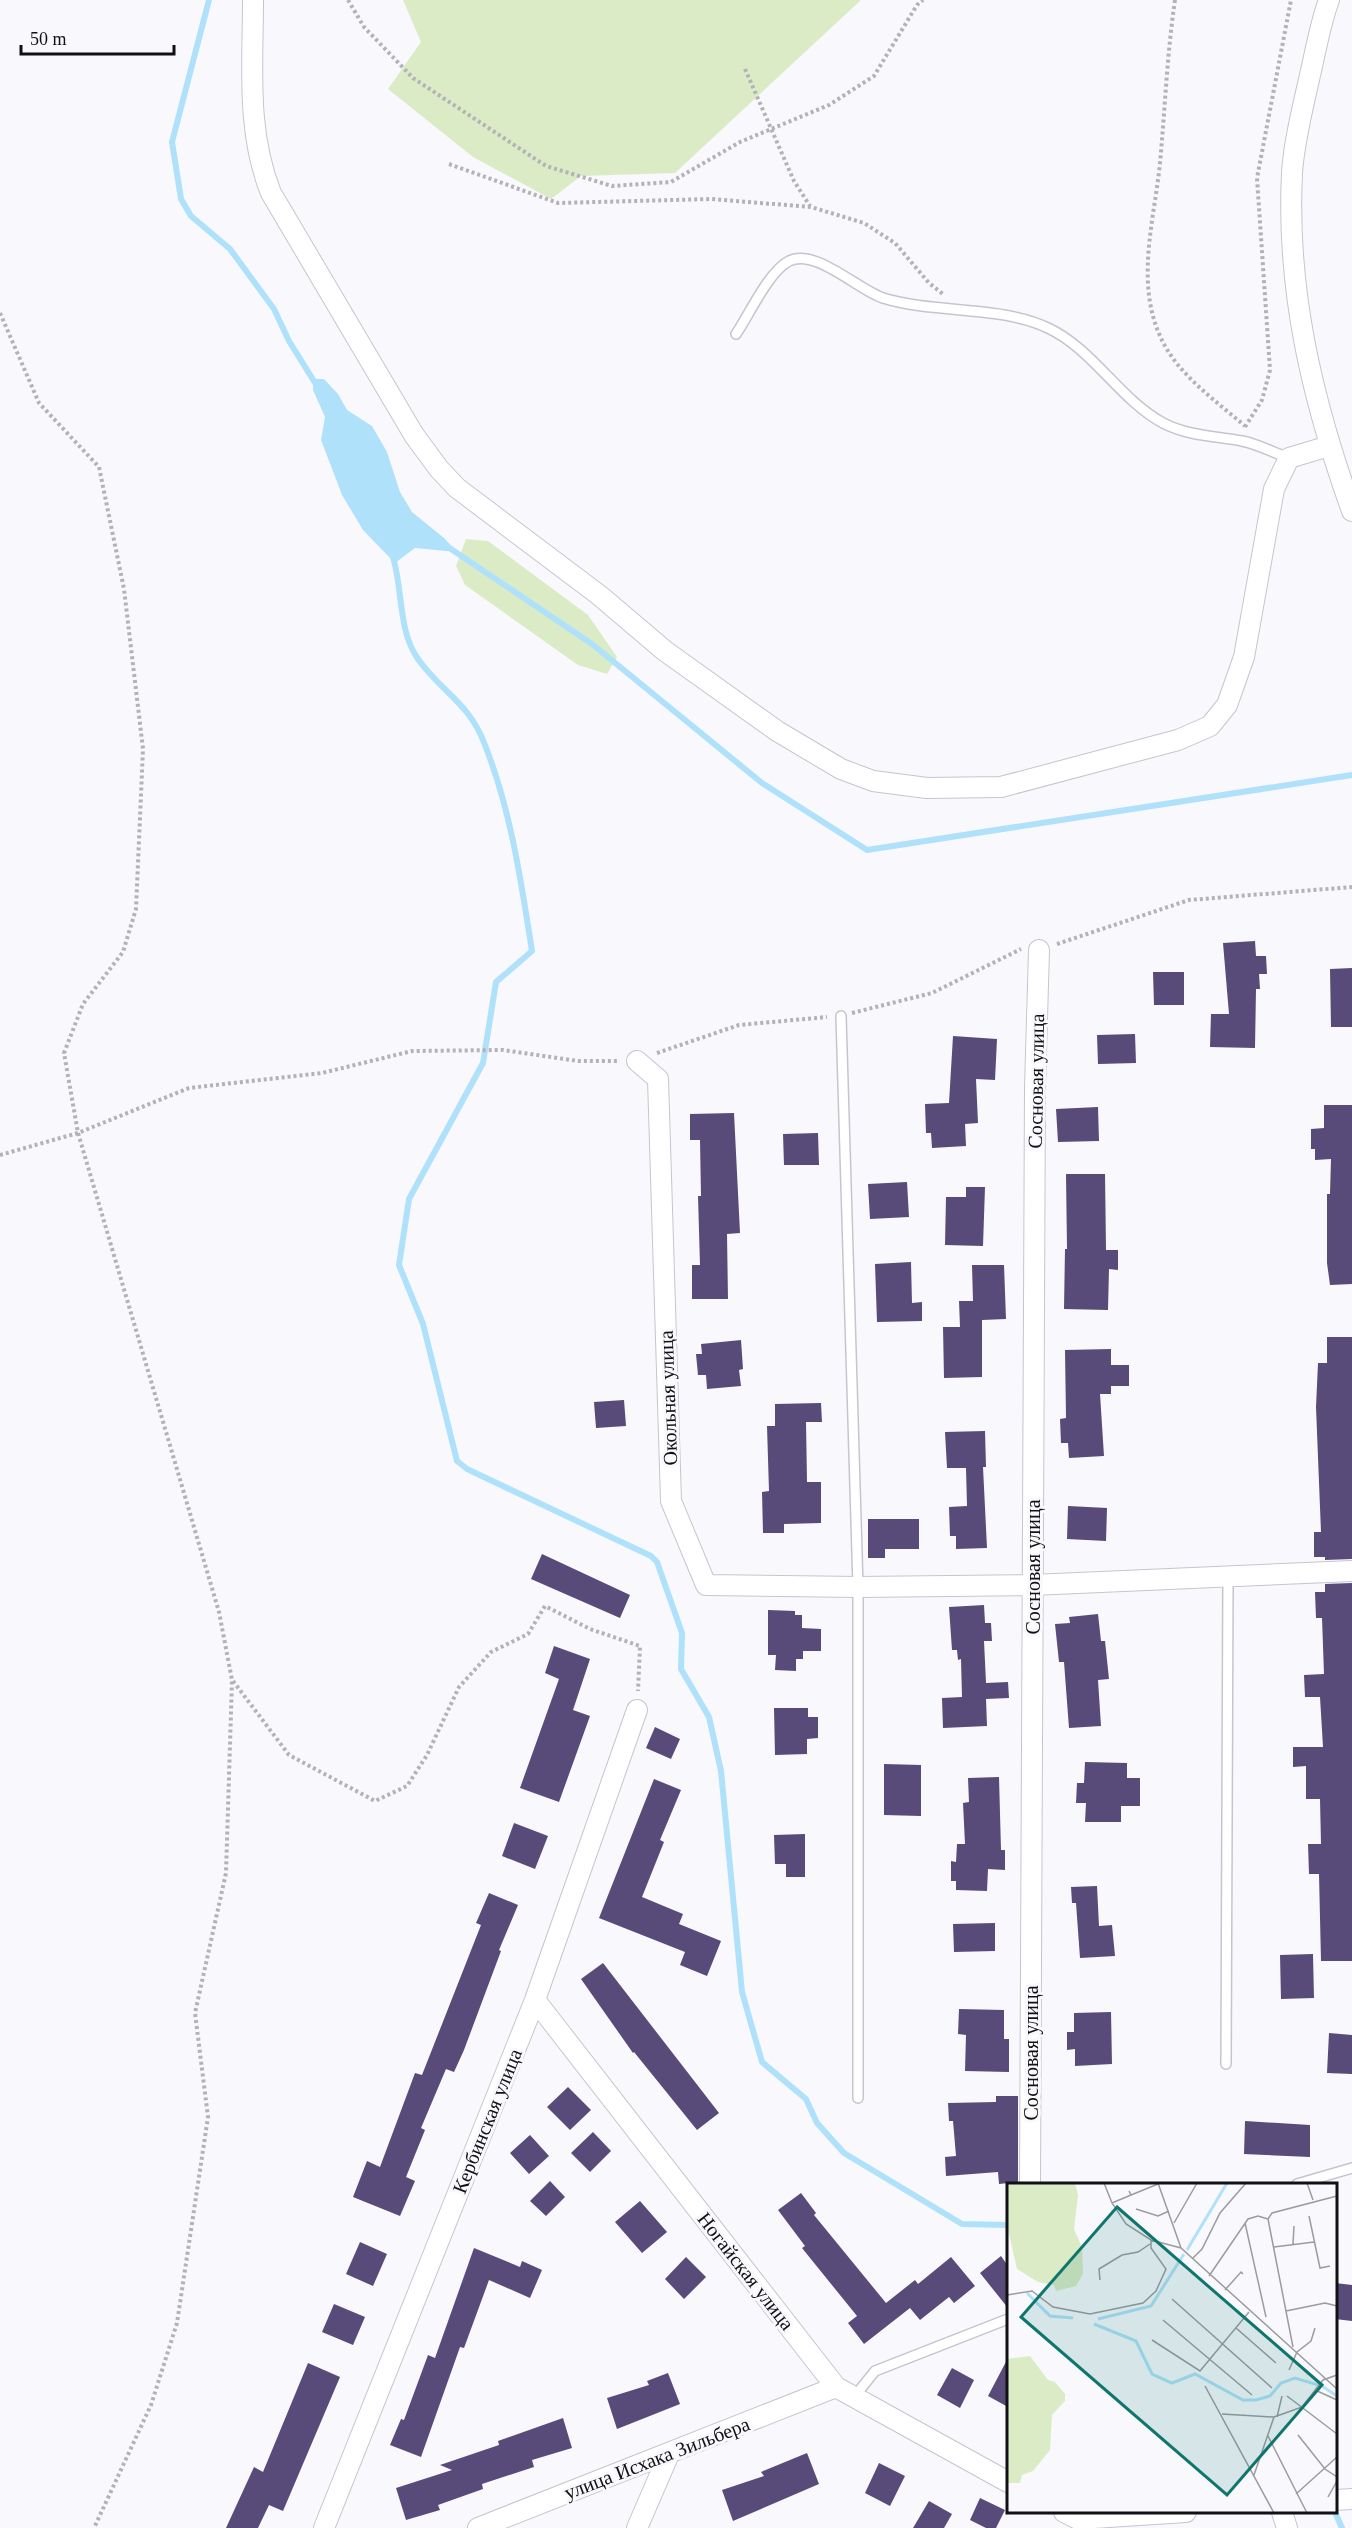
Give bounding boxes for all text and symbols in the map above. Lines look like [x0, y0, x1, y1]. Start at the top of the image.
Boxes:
scale bar [21, 18, 174, 56]
text: 50 m [30, 29, 67, 49]
street label: Сосновая улица [1024, 1013, 1049, 1149]
street label: Окольная улица [655, 1330, 682, 1466]
street label: Сосновая улица [1022, 1499, 1045, 1635]
street label: Сосновая улица [1020, 1985, 1043, 2121]
street label: Кербинская улица [448, 2045, 527, 2197]
inset map [1007, 2183, 1337, 2513]
street label: Ногайская улица [693, 2208, 799, 2335]
street label: улица Исхака Зильбера [561, 2412, 753, 2504]

